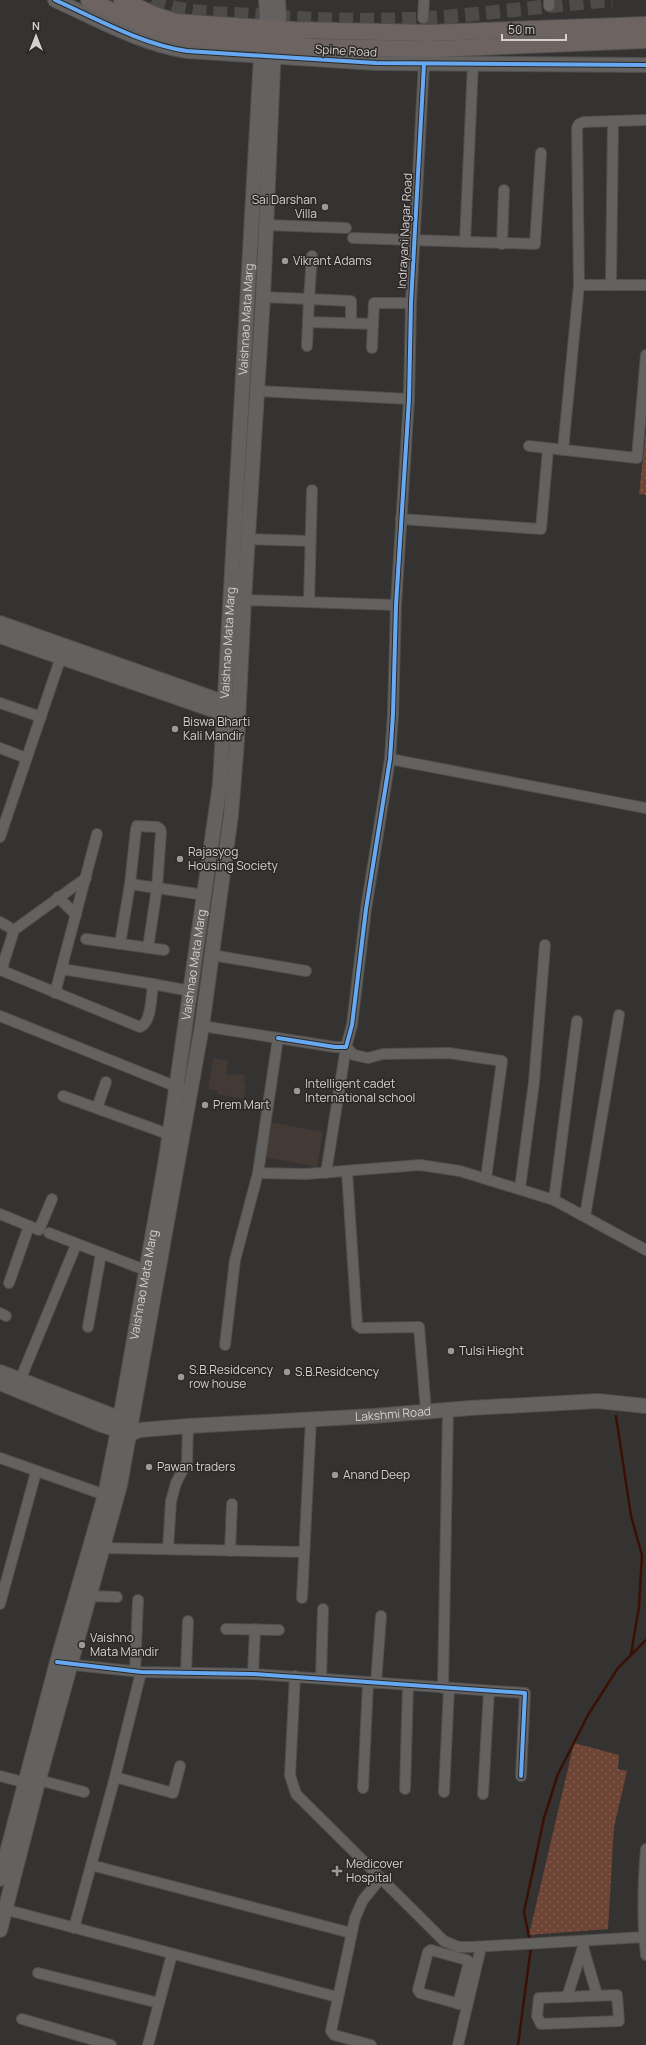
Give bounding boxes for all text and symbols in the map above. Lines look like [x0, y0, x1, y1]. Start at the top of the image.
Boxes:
north arrow [16, 16, 56, 56]
scale bar [502, 16, 566, 42]
text: N [32, 18, 40, 33]
text: 50 m [508, 21, 535, 38]
street label: Spine Road [314, 40, 378, 61]
street label: Indrayani Nagar Road [393, 172, 416, 289]
place label: Sai Darshan Villa [252, 191, 317, 222]
marker: Sai Darshan Villa [320, 202, 330, 212]
place label: Vikrant Adams [293, 252, 372, 269]
marker: Vikrant Adams [280, 256, 290, 266]
street label: Vaishnao Mata Marg [234, 263, 257, 375]
street label: Vaishnao Mata Marg [216, 587, 239, 699]
place label: Biswa Bharti Kali Mandir [183, 713, 250, 744]
marker: Biswa Bharti Kali Mandir [170, 724, 180, 734]
place label: Rajasyog Housing Society [188, 843, 279, 874]
marker: Rajasyog Housing Society [175, 854, 185, 864]
street label: Vaishnao Mata Marg [177, 908, 210, 1021]
place label: Intelligent cadet International school [305, 1075, 415, 1106]
marker: Intelligent cadet International school [292, 1086, 302, 1096]
place label: Prem Mart [213, 1096, 270, 1113]
marker: Prem Mart [200, 1100, 210, 1110]
street label: Vaishnao Mata Marg [125, 1228, 161, 1341]
place label: Tulsi Hieght [459, 1342, 524, 1359]
marker: Tulsi Hieght [446, 1346, 456, 1356]
place label: S.B.Residcency row house [189, 1361, 274, 1392]
place label: S.B.Residcency [295, 1363, 380, 1380]
marker: S.B.Residcency [282, 1367, 292, 1377]
marker: S.B.Residcency row house [176, 1372, 186, 1382]
street label: Lakshmi Road [355, 1402, 432, 1425]
place label: Pawan traders [157, 1458, 236, 1475]
marker: Pawan traders [144, 1462, 154, 1472]
place label: Anand Deep [343, 1466, 410, 1483]
marker: Anand Deep [330, 1470, 340, 1480]
place label: Vaishno Mata Mandir [90, 1629, 159, 1660]
marker: Vaishno Mata Mandir [77, 1640, 87, 1650]
place label: Medicover Hospital [346, 1855, 404, 1886]
marker: Medicover Hospital [331, 1865, 343, 1877]

